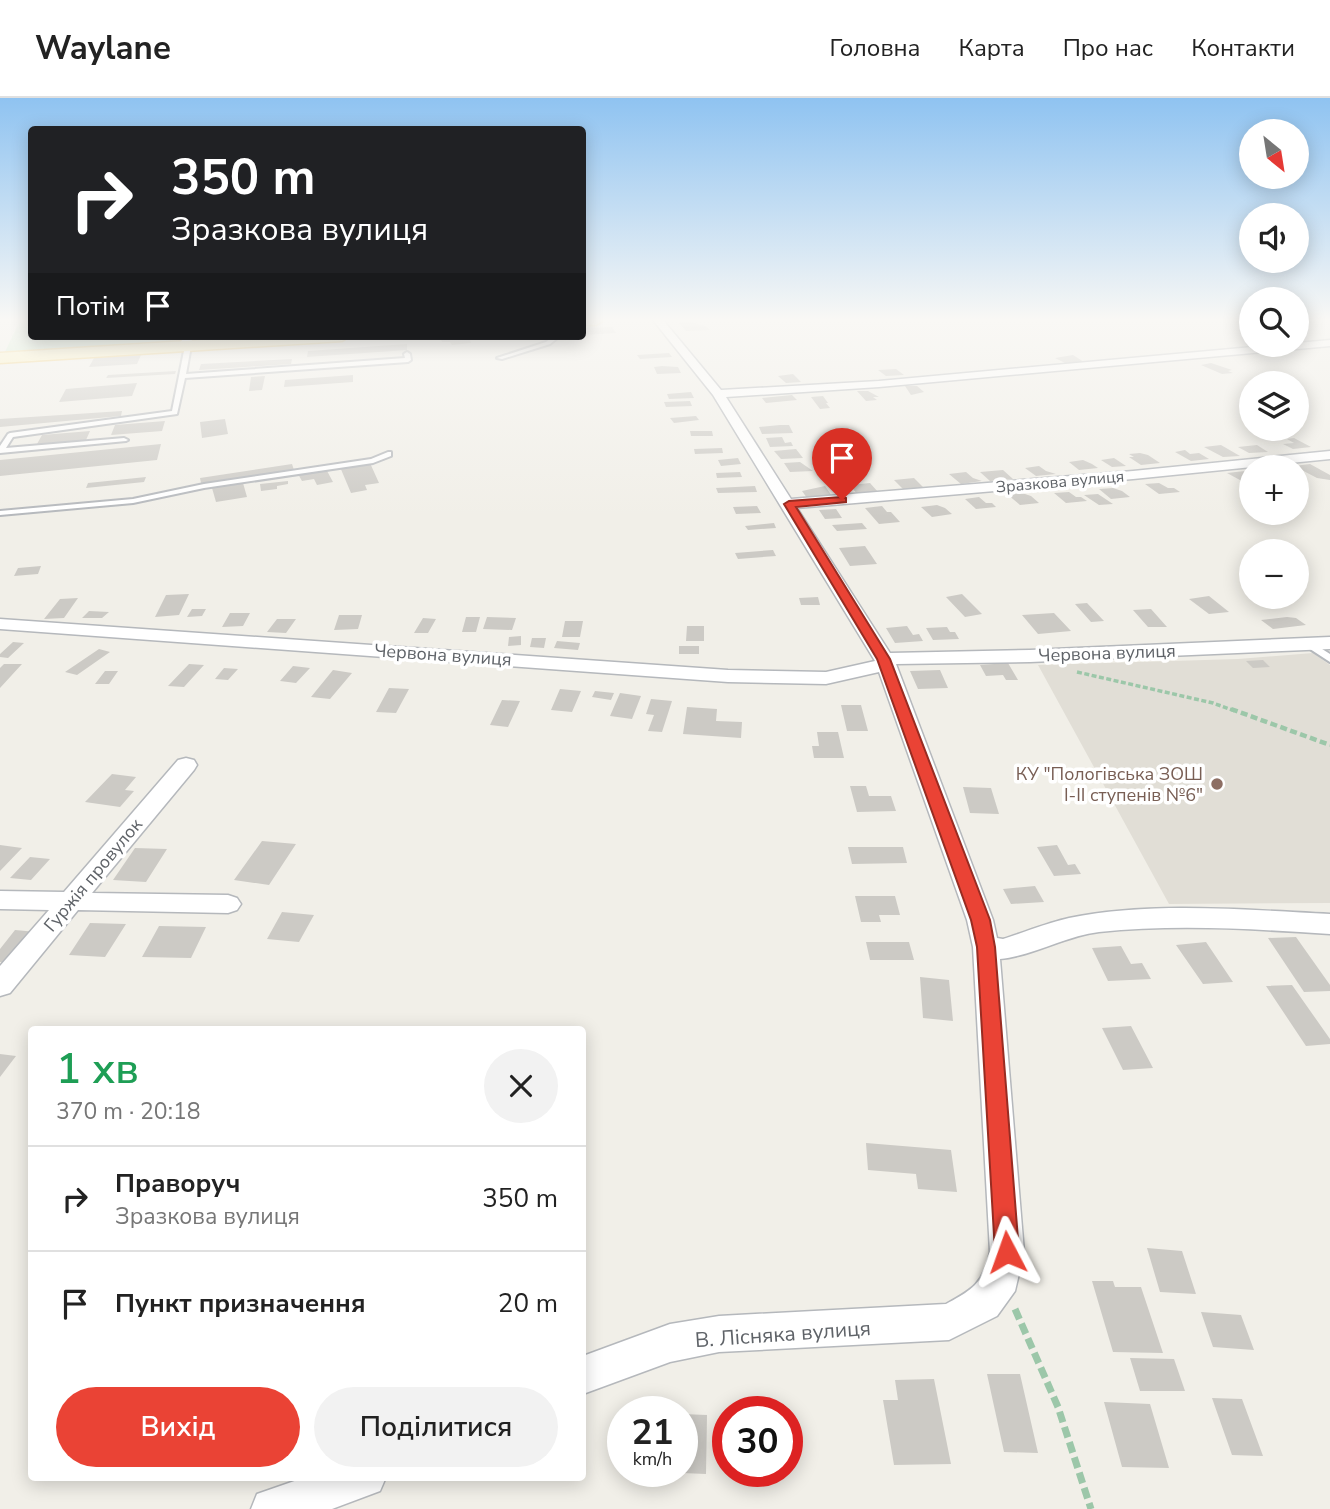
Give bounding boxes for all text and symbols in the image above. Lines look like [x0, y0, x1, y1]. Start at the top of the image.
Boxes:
text: Waylane [35, 26, 171, 71]
text: Головна [830, 32, 921, 64]
text: Карта [959, 32, 1025, 64]
text: Про нас [1063, 32, 1153, 64]
text: Контакти [1191, 32, 1295, 64]
north arrow [1239, 119, 1309, 189]
map controls [1239, 119, 1309, 609]
text: 350 m [171, 144, 315, 211]
icon: right [56, 154, 147, 245]
button: sound [1239, 203, 1309, 273]
text: Зразкова вулиця [171, 208, 428, 251]
icon: arrive [139, 287, 177, 325]
button: search [1239, 287, 1309, 357]
text: Потім [56, 289, 125, 324]
button: layers [1239, 371, 1309, 441]
pin [812, 428, 872, 500]
icon: arrive [823, 439, 861, 477]
button: + [1239, 455, 1309, 525]
street label: Зразкова вулиця [995, 465, 1125, 499]
button: − [1239, 539, 1309, 609]
street label: Червона вулиця [374, 638, 512, 672]
street label: Червона вулиця [1038, 639, 1176, 667]
place label: КУ "Пологівська ЗОШ І-ІІ ступенів №6" [1016, 762, 1203, 807]
marker: КУ "Пологівська ЗОШ І-ІІ ступенів №6" [1209, 776, 1225, 792]
street label: Гуржія провулок [38, 813, 148, 937]
text: 1 хв [56, 1041, 139, 1098]
button: close [484, 1049, 558, 1123]
text: 370 m · 20:18 [56, 1096, 201, 1127]
text: Праворуч [115, 1166, 240, 1201]
icon: right [56, 1180, 94, 1218]
text: 350 m [482, 1181, 558, 1216]
text: Зразкова вулиця [115, 1201, 300, 1232]
position arrow [970, 1215, 1044, 1289]
icon: arrive [56, 1285, 94, 1323]
text: Пункт призначення [115, 1286, 366, 1321]
text: 20 m [498, 1286, 558, 1321]
street label: В. Лісняка вулиця [694, 1314, 872, 1354]
button: Вихід [56, 1387, 300, 1467]
button: Поділитися [314, 1387, 558, 1467]
speed limit sign: 30 [712, 1396, 803, 1487]
text: 21 [631, 1409, 674, 1456]
text: km/h [633, 1447, 672, 1471]

